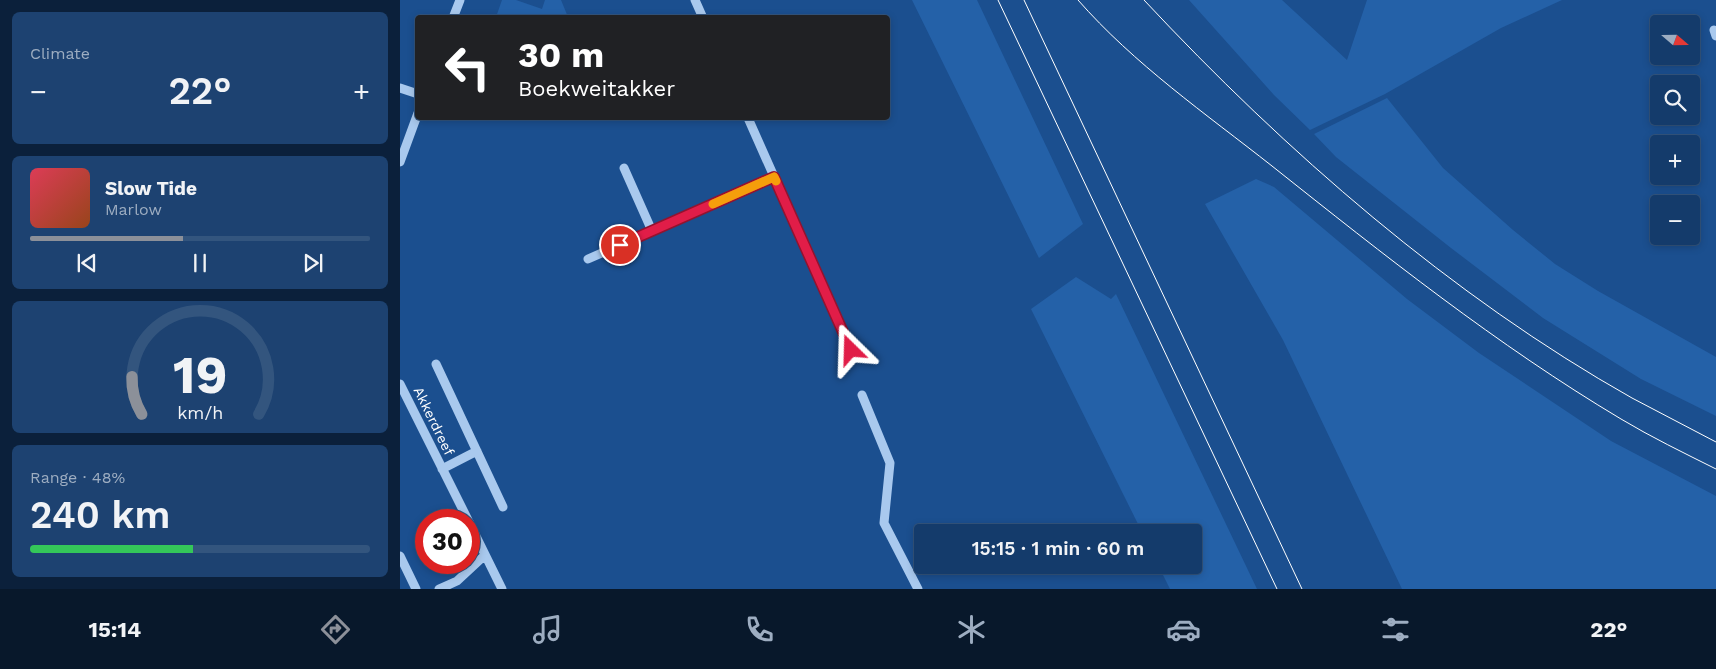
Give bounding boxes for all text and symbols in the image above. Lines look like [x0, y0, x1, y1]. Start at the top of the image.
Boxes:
north arrow [1650, 15, 1700, 65]
map controls [1650, 15, 1700, 245]
text: 30 m [518, 34, 604, 76]
icon: left [435, 35, 500, 100]
text: Climate [30, 44, 90, 63]
text: 22° [168, 69, 232, 113]
text: − [30, 75, 47, 108]
text: + [353, 75, 370, 108]
button: search [1650, 75, 1700, 125]
text: Boekweitakker [518, 76, 675, 101]
button: + [1650, 135, 1700, 185]
text: Slow Tide [105, 177, 197, 200]
button: − [1650, 195, 1700, 245]
text: Marlow [105, 200, 162, 219]
pin [599, 224, 641, 266]
icon: arrive [606, 231, 634, 259]
icon: previous [73, 249, 101, 277]
icon: pause [186, 249, 214, 277]
icon: next [299, 249, 327, 277]
position arrow [824, 323, 876, 375]
text: 19 [173, 345, 227, 406]
street label: Akkerdreef [411, 384, 458, 458]
text: km/h [177, 402, 223, 423]
text: Range · 48% [30, 468, 125, 487]
text: 240 km [30, 493, 170, 537]
speed limit sign: 30 [415, 509, 480, 574]
text: 15:15 · 1 min · 60 m [972, 537, 1144, 560]
icon: directions [318, 612, 353, 647]
icon: music [530, 612, 565, 647]
icon: phone [742, 612, 777, 647]
icon: climate [954, 612, 989, 647]
icon: car [1166, 612, 1201, 647]
icon: filters [1378, 612, 1413, 647]
text: 15:14 [89, 617, 141, 642]
text: 22° [1590, 617, 1627, 642]

